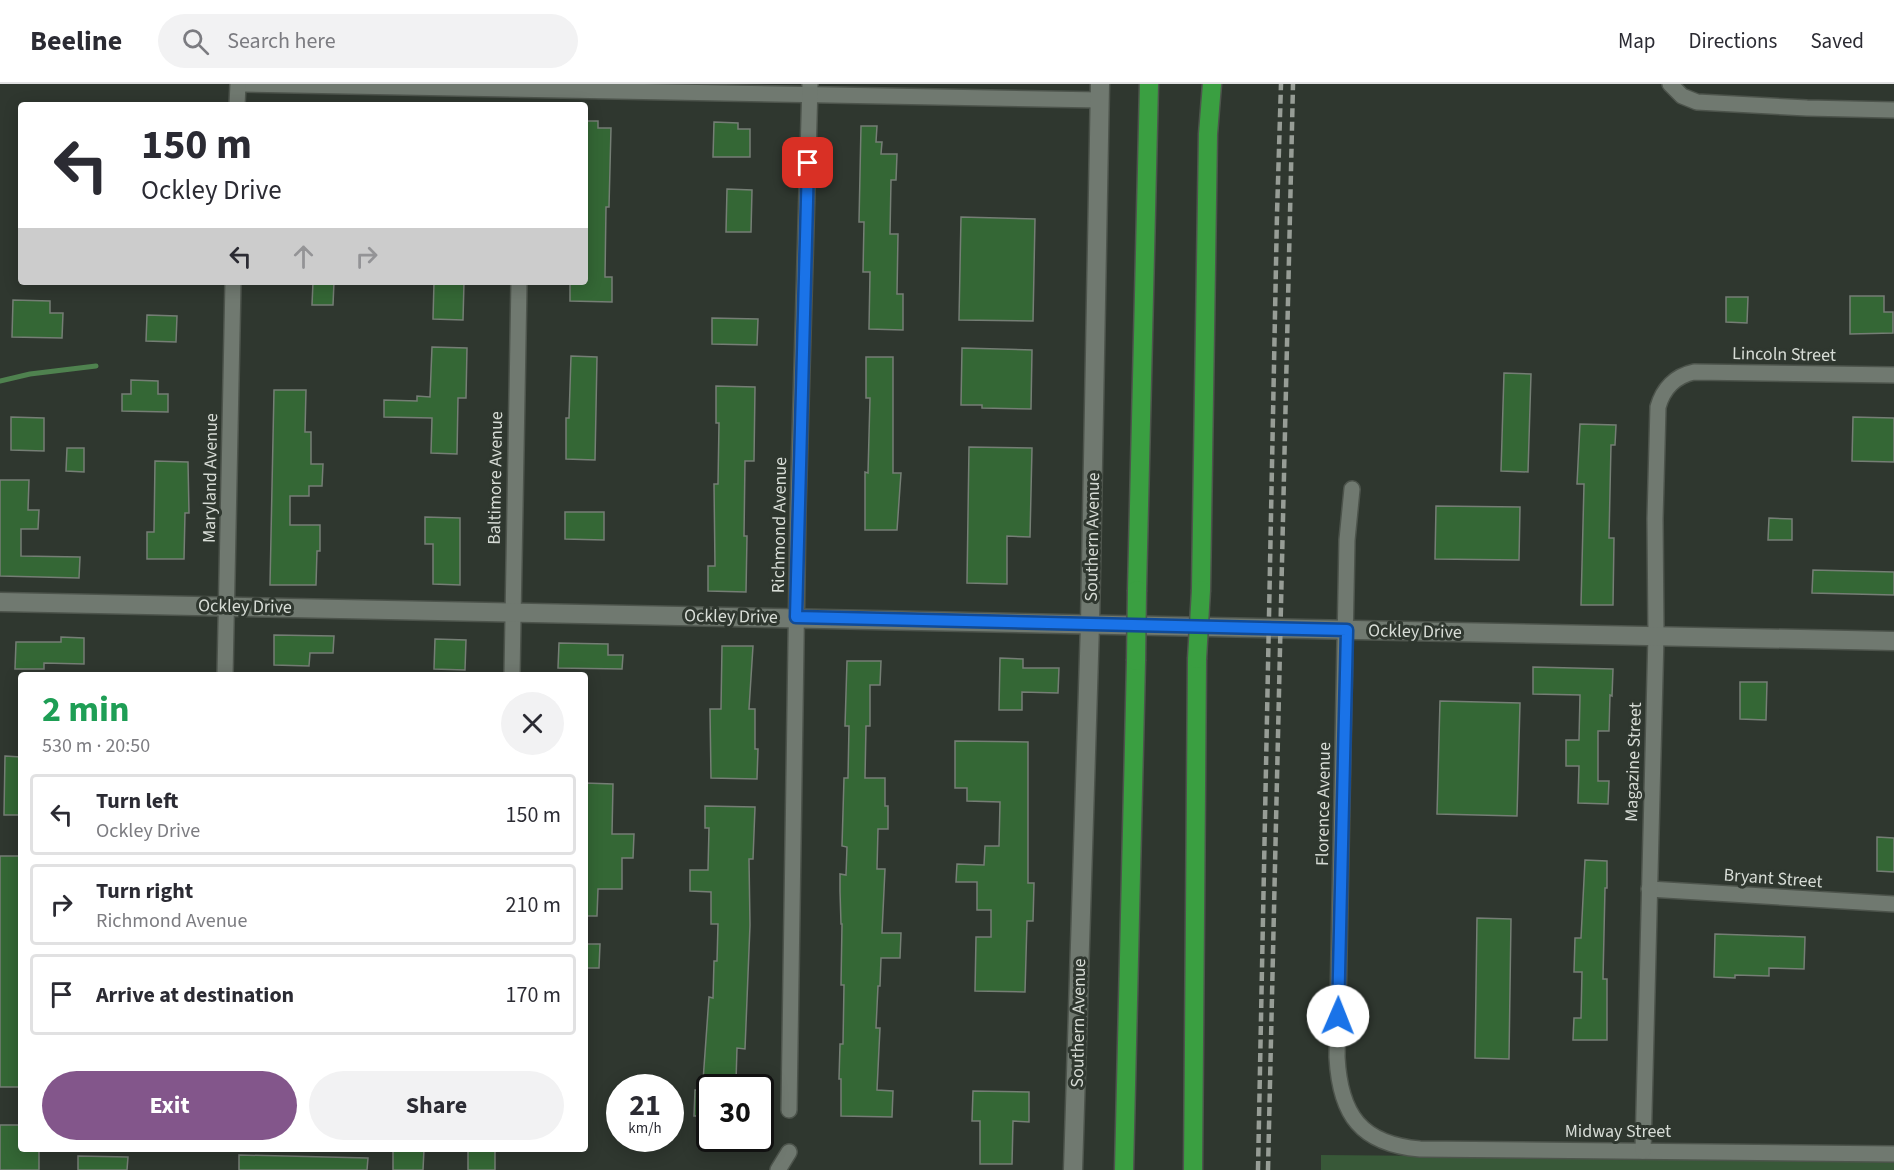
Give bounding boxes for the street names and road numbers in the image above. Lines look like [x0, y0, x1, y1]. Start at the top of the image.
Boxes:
street label: Lincoln Street [1732, 341, 1836, 368]
street label: Baltimore Avenue [482, 411, 509, 545]
street label: Maryland Avenue [197, 413, 224, 543]
street label: Richmond Avenue [766, 457, 793, 593]
street label: Southern Avenue [1079, 472, 1106, 602]
street label: Ockley Drive [198, 593, 292, 620]
street label: Ockley Drive [684, 603, 778, 630]
street label: Ockley Drive [1368, 618, 1462, 645]
street label: Magazine Street [1619, 702, 1648, 822]
street label: Florence Avenue [1310, 742, 1337, 866]
street label: Bryant Street [1723, 863, 1823, 894]
street label: Southern Avenue [1065, 958, 1092, 1088]
street label: Midway Street [1565, 1119, 1671, 1144]

